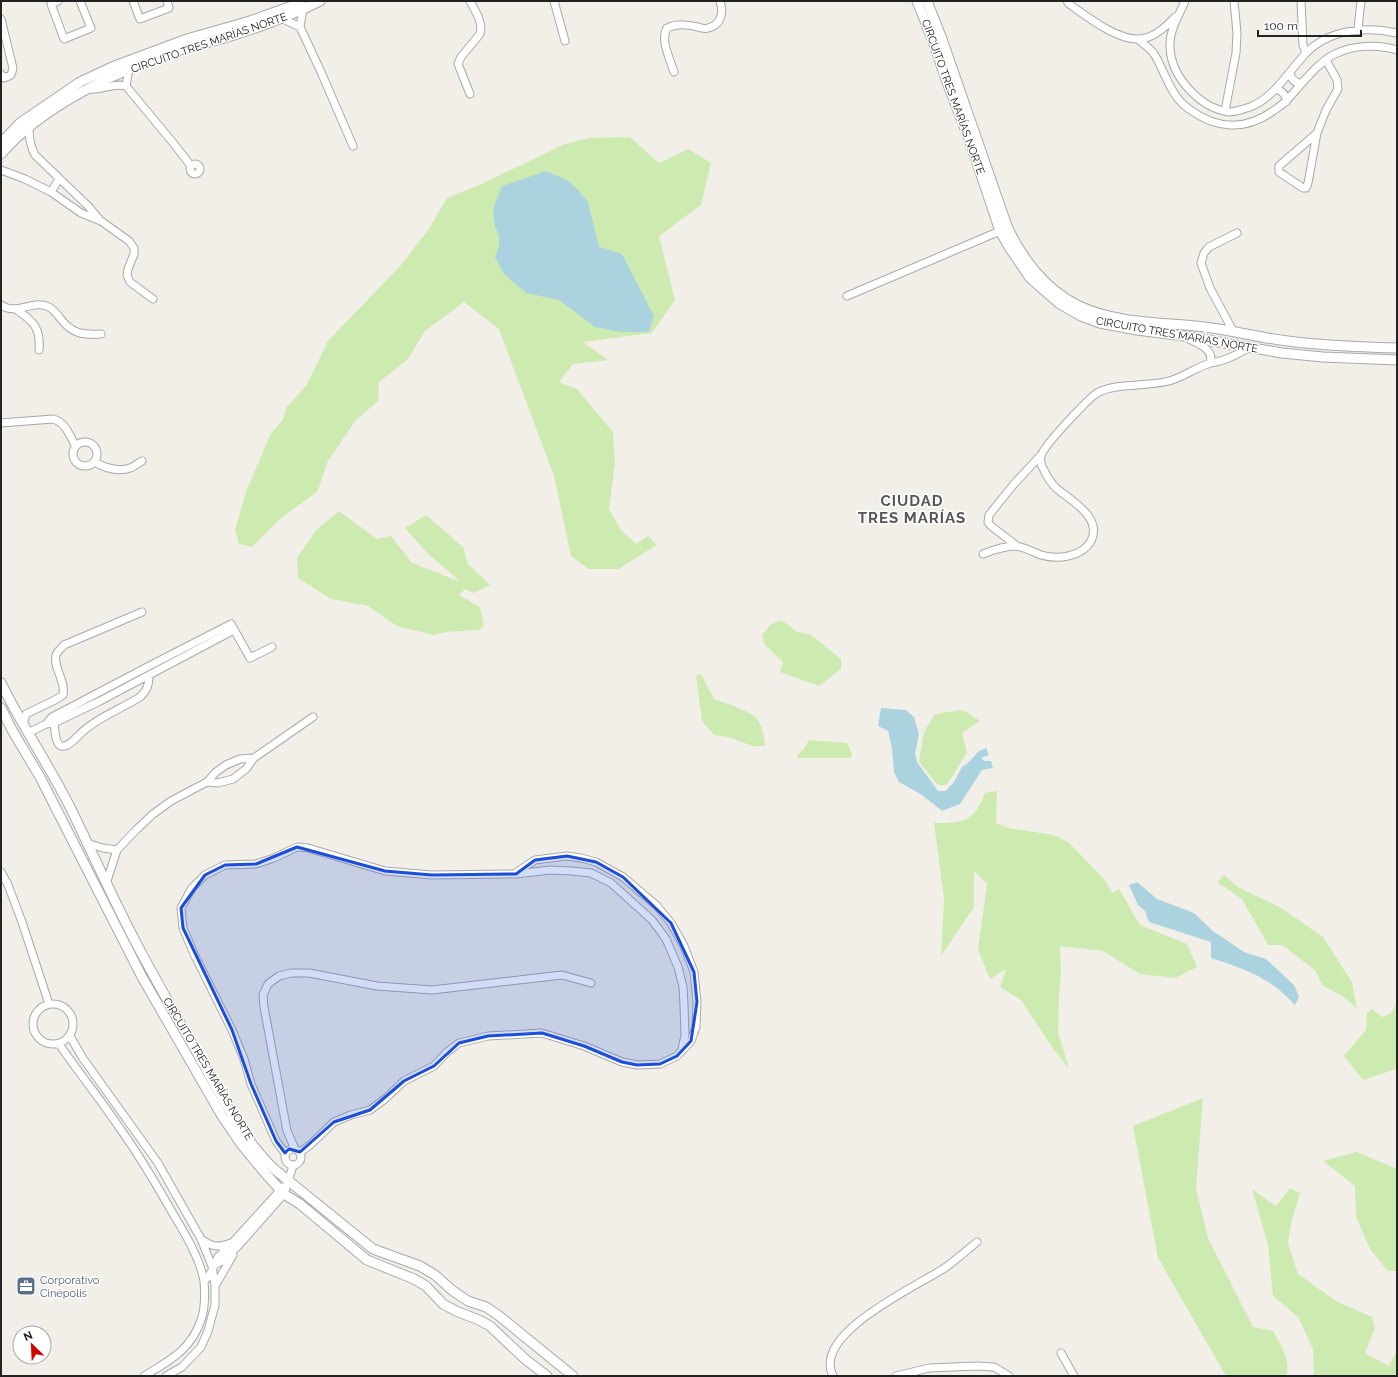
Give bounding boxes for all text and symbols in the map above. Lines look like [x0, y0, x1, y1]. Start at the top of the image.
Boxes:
street label: CIRCUITO TRES MARÍAS NORTE [129, 9, 289, 76]
scale bar [1258, 12, 1361, 38]
street label: CIRCUITO TRES MARÍAS NORTE [919, 17, 988, 177]
text: 100 m [1264, 19, 1298, 33]
street label: CIRCUITO TRES MARÍAS NORTE [1095, 313, 1259, 356]
district label: CIUDAD TRES MARÍAS [858, 492, 966, 527]
street label: CIRCUITO TRES MARÍAS NORTE [160, 995, 257, 1143]
place label: Corporativo Cinépolis [40, 1274, 100, 1300]
office icon: Corporativo Cinépolis [15, 1275, 37, 1297]
north arrow [12, 1325, 52, 1365]
text: N [22, 1329, 35, 1344]

